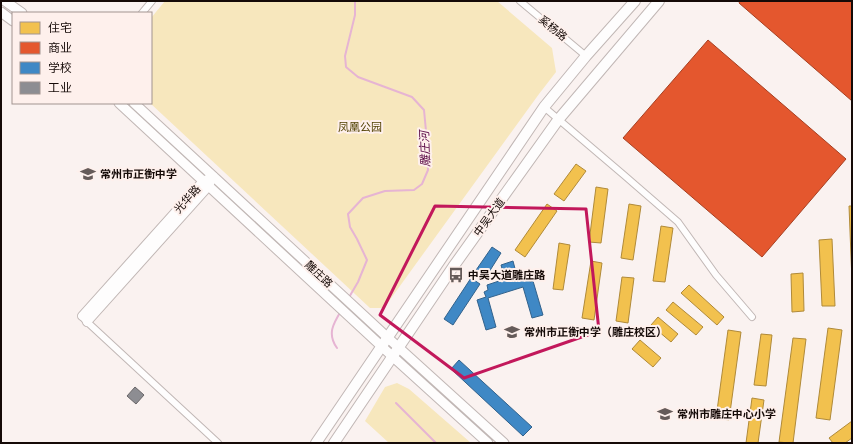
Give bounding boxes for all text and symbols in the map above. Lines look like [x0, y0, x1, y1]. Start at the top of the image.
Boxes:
legend [12, 12, 152, 104]
street label: 奚杨路 [536, 13, 570, 44]
text: 住宅 [48, 21, 72, 35]
text: 商业 [48, 41, 72, 55]
text: 学校 [48, 61, 72, 75]
text: 工业 [48, 81, 72, 95]
park label: 凤凰公园 [338, 121, 382, 134]
water label: 雕庄河 [417, 129, 433, 167]
school or university icon: 常州市正衡中学 [79, 165, 97, 183]
place label: 常州市正衡中学 [100, 168, 177, 181]
street label: 光华路 [172, 183, 203, 216]
street label: 中吴大道 [471, 196, 508, 239]
street label: 雕庄路 [302, 258, 335, 290]
bus stop icon: 中吴大道雕庄路 [447, 266, 465, 284]
place label: 中吴大道雕庄路 [468, 269, 546, 282]
school or university icon: 常州市正衡中学（雕庄校区） [503, 323, 521, 341]
place label: 常州市正衡中学（雕庄校区） [524, 326, 667, 339]
school or university icon: 常州市雕庄中心小学 [656, 405, 674, 423]
place label: 常州市雕庄中心小学 [677, 408, 776, 421]

